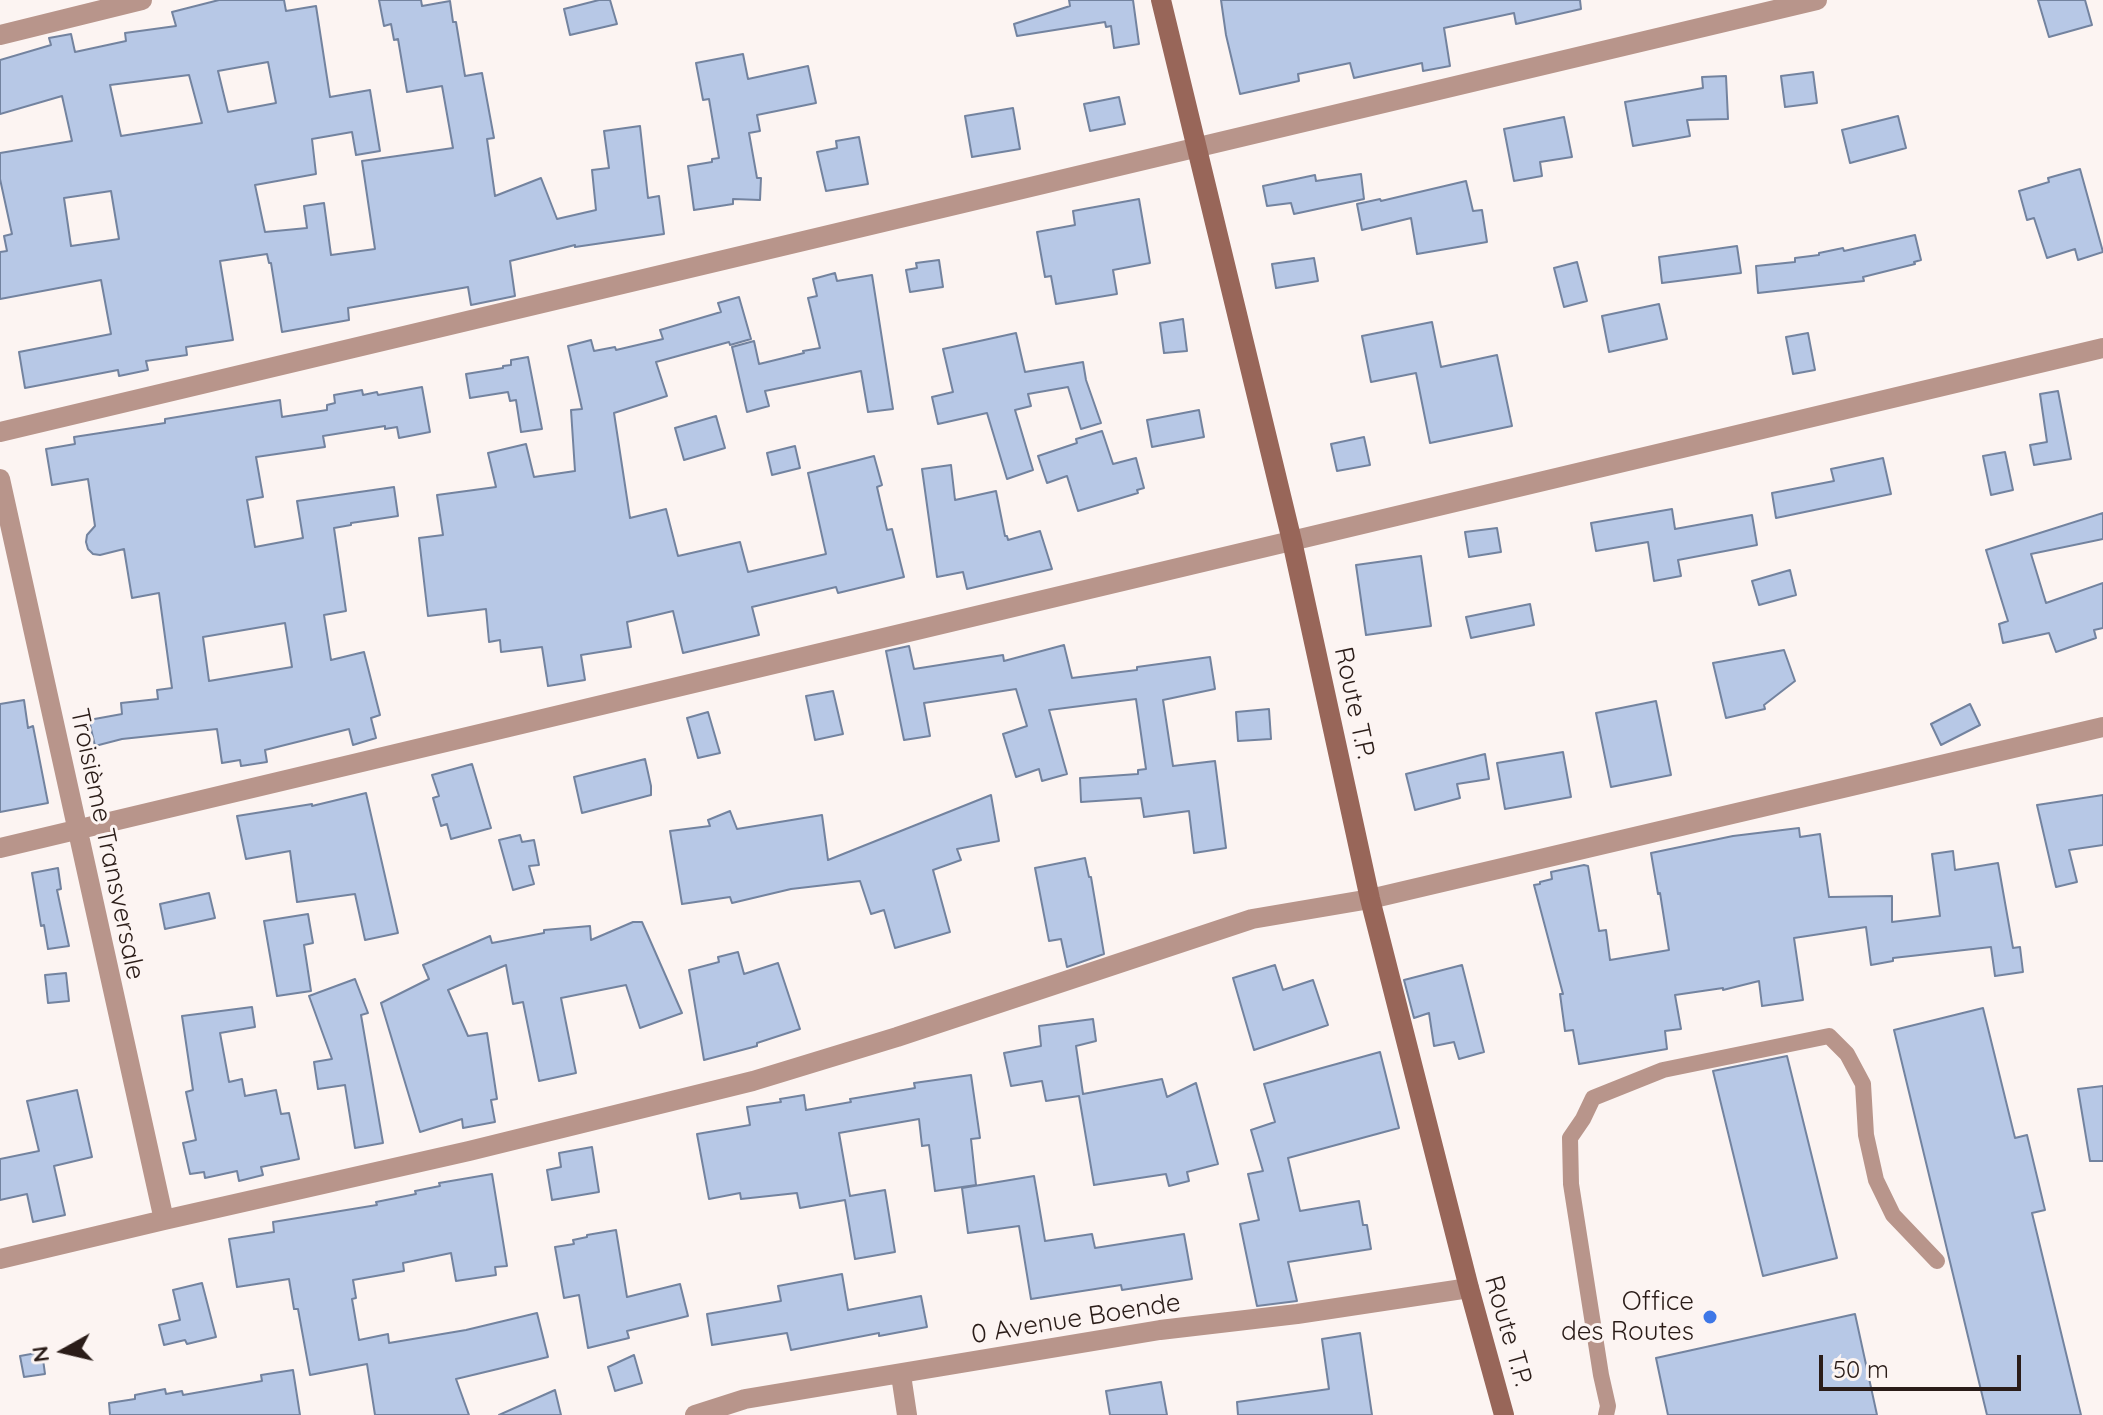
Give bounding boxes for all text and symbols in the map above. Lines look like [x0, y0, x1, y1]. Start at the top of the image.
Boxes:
street label: Route T.P. [1327, 644, 1381, 762]
street label: Troisième Transversale [63, 706, 151, 982]
street label: Route T.P. [1477, 1272, 1539, 1390]
place label: Office des Routes [1561, 1286, 1694, 1348]
street label: 0 Avenue Boende [969, 1287, 1183, 1351]
marker: Office des Routes [1701, 1308, 1719, 1326]
north arrow [24, 1311, 104, 1391]
scale bar [1823, 1339, 2025, 1389]
text: N [25, 1344, 55, 1364]
text: 50 m [1833, 1354, 1889, 1384]

